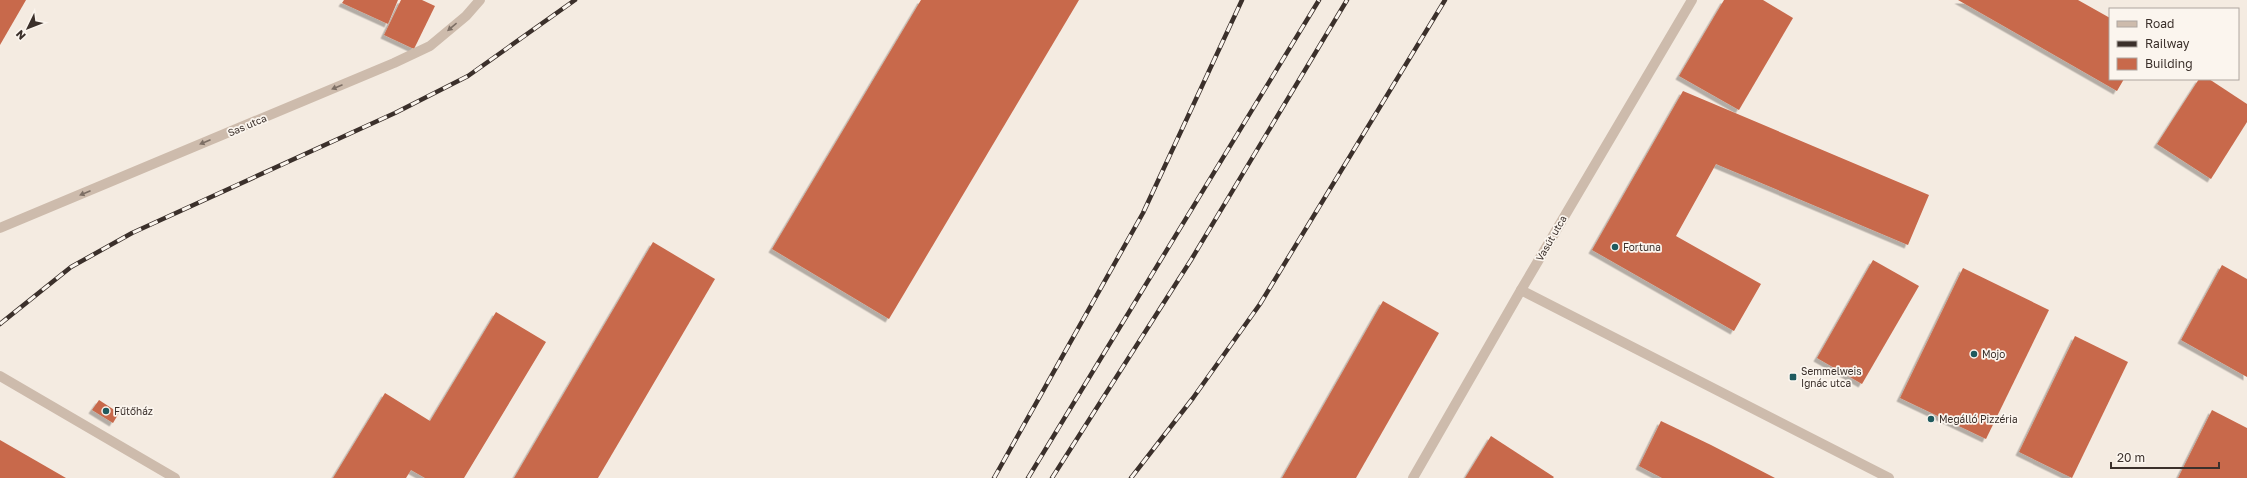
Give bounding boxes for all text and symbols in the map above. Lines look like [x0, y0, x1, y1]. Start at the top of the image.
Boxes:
north arrow [8, 8, 48, 48]
legend [2109, 8, 2239, 80]
text: Road [2145, 16, 2174, 31]
one-way arrow [447, 23, 457, 32]
text: N [13, 28, 28, 43]
text: Railway [2145, 36, 2190, 51]
text: Building [2145, 56, 2193, 71]
one-way arrow [331, 84, 343, 90]
street label: Sas utca [226, 111, 268, 139]
one-way arrow [198, 140, 210, 146]
one-way arrow [78, 190, 90, 196]
street label: Vasút utca [1533, 213, 1569, 263]
place label: Fortuna [1623, 241, 1661, 253]
marker: Fortuna [1610, 242, 1620, 252]
place label: Mojo [1982, 348, 2005, 360]
marker: Mojo [1969, 349, 1979, 359]
place label: Semmelweis Ignác utca [1801, 365, 1862, 389]
marker: Semmelweis Ignác utca [1788, 372, 1798, 382]
place label: Fűtőház [114, 405, 153, 417]
marker: Fűtőház [101, 406, 111, 416]
place label: Megálló Pizzéria [1939, 413, 2018, 425]
marker: Megálló Pizzéria [1926, 414, 1936, 424]
scale bar [2111, 444, 2219, 470]
text: 20 m [2117, 450, 2145, 465]

